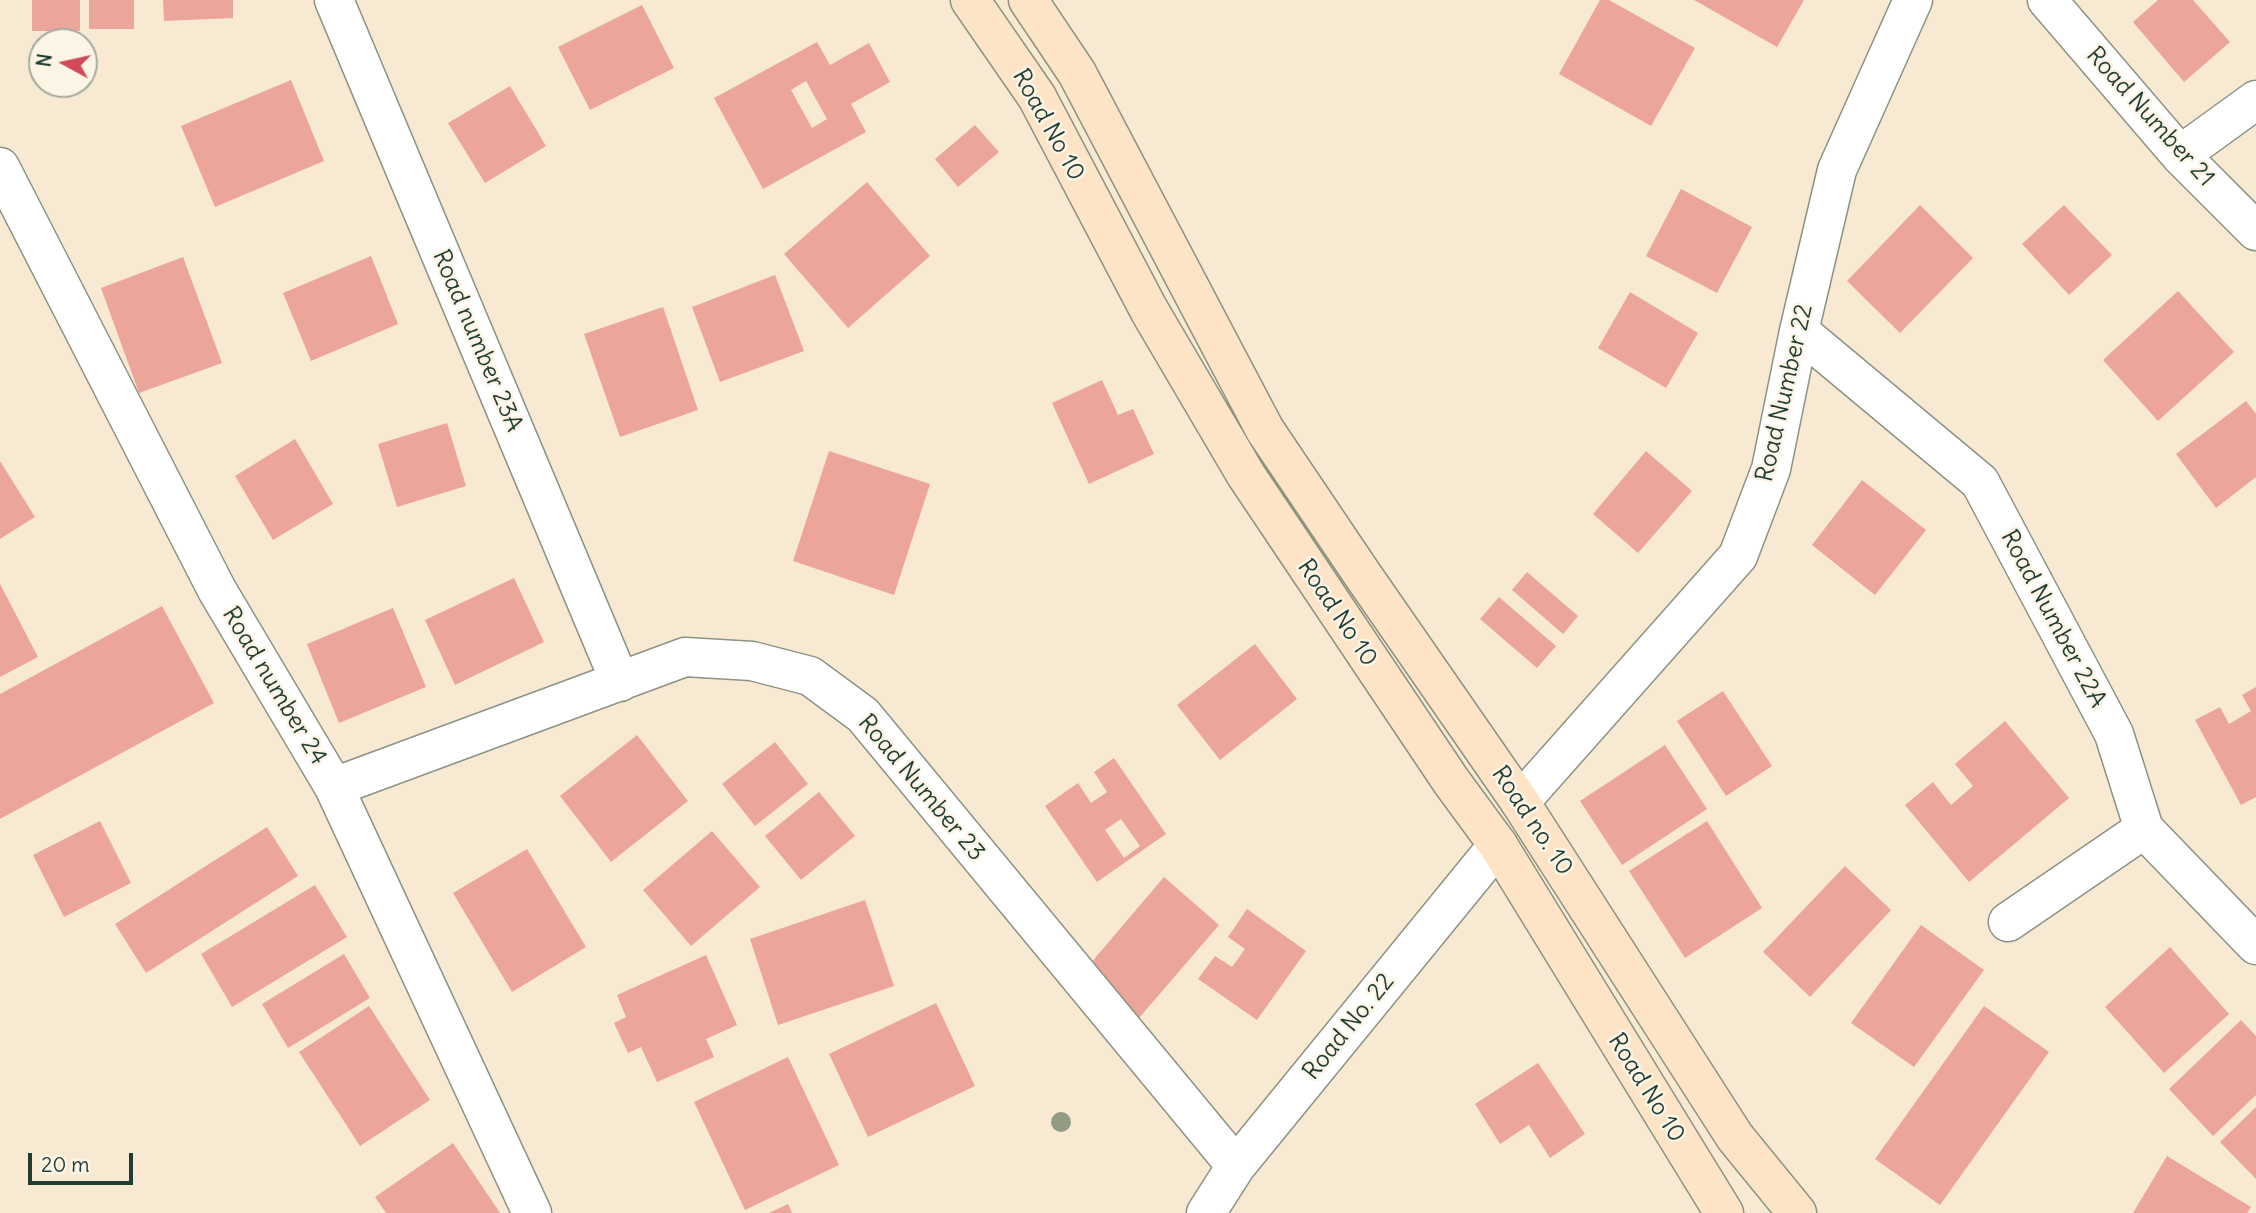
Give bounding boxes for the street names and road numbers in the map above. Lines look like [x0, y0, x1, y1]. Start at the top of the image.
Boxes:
street label: Road Number 21 [2080, 41, 2220, 193]
street label: Road No 10 [1006, 64, 1090, 186]
street label: Road number 23A [426, 246, 528, 436]
street label: Road Number 22 [1751, 301, 1819, 485]
street label: Road Number 22A [1994, 525, 2112, 713]
street label: Road No 10 [1291, 554, 1383, 672]
street label: Road number 24 [216, 602, 332, 770]
street label: Road Number 23 [851, 709, 991, 867]
street label: Road no. 10 [1485, 761, 1579, 881]
street label: Road No. 22 [1297, 968, 1401, 1086]
street label: Road No 10 [1601, 1028, 1691, 1148]

